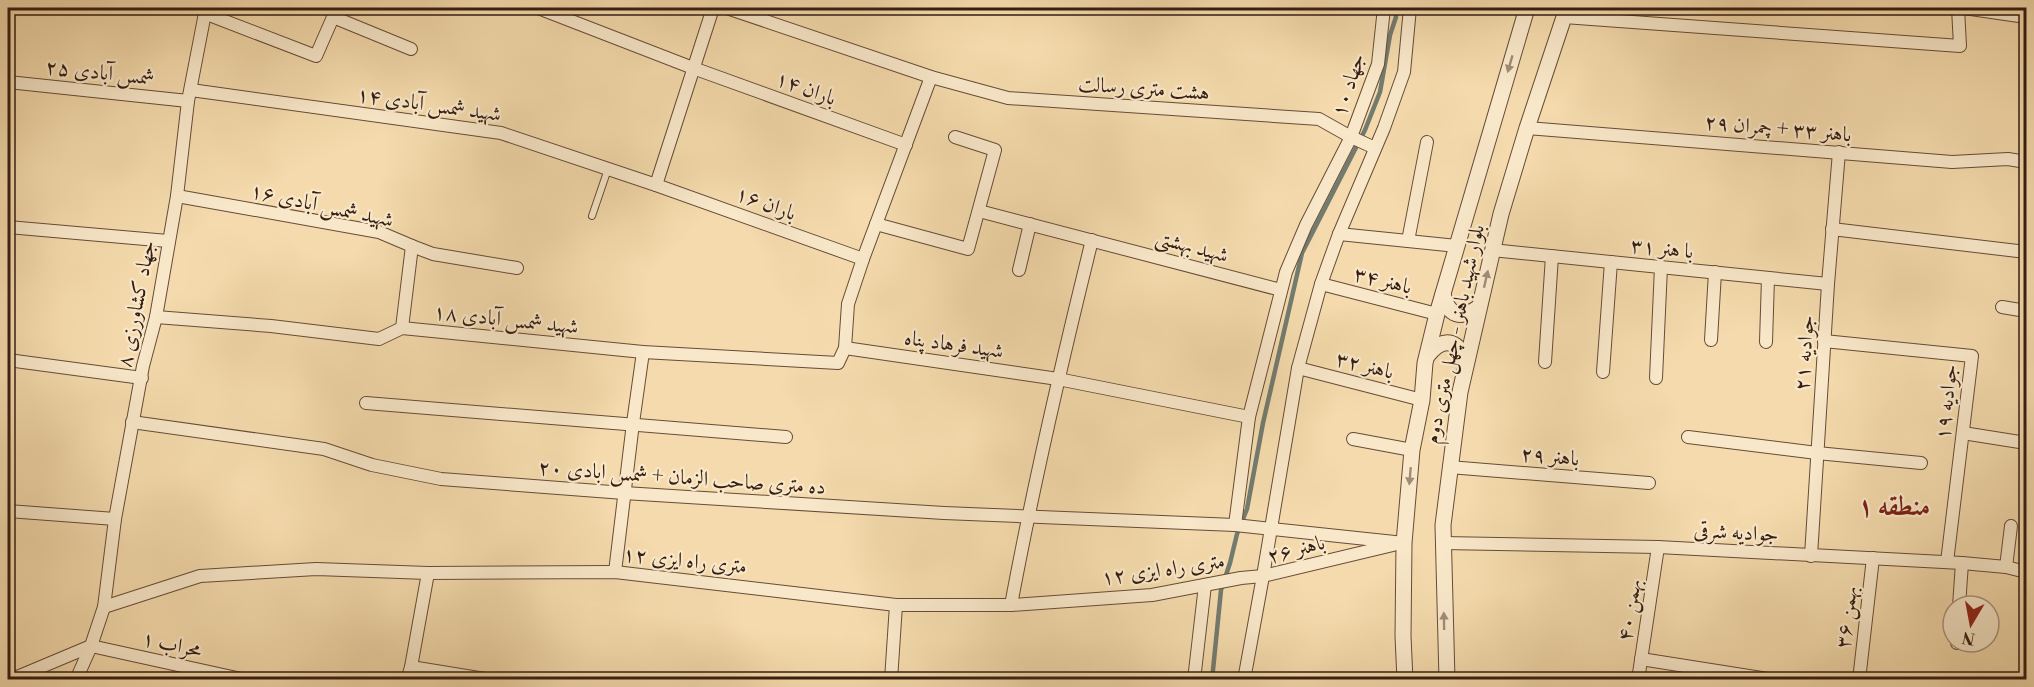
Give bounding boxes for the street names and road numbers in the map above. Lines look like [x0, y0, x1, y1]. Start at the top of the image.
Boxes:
street label: جهاد ۱۰ [1327, 50, 1371, 120]
street label: شمس آبادی ۲۵ [44, 53, 156, 92]
street label: باران ۱۴ [772, 66, 840, 112]
street label: هشت متری رسالت [1077, 71, 1211, 107]
street label: شهید شمس آبادی ۱۴ [355, 81, 503, 128]
street label: باهنر ۳۳ + چمران ۲۹ [1703, 110, 1853, 148]
street label: شهید شمس آبادی ۱۶ [248, 177, 396, 234]
street label: باران ۱۶ [732, 181, 800, 227]
street label: بلوار شهید باهنر - چهل متری دوم [1419, 222, 1495, 447]
street label: شهید بهشتی [1152, 225, 1231, 270]
street label: با هنر ۳۱ [1629, 233, 1695, 265]
street label: جهاد کشاورزی ۸ [112, 238, 162, 370]
street label: باهنر ۳۴ [1351, 261, 1414, 301]
street label: شهید شمس آبادی ۱۸ [432, 298, 580, 341]
street label: جوادیه ۲۱ [1789, 314, 1821, 392]
street label: شهید فرهاد پناه [902, 325, 1005, 366]
street label: باهنر ۳۲ [1333, 346, 1396, 386]
street label: جوادیه ۱۹ [1930, 363, 1964, 441]
street label: باهنر ۲۹ [1520, 441, 1580, 473]
street label: ده متری صاحب الزمان + شمس ابادی ۲۰ [537, 455, 827, 501]
street label: جوادیه شرقی [1693, 518, 1779, 548]
street label: باهنر ۲۶ [1265, 530, 1328, 570]
street label: ۱۲ متری راه ایزی [622, 542, 748, 580]
street label: ۱۲ متری راه ایزی [1100, 548, 1227, 592]
street label: بهمن ۴۰ [1612, 577, 1648, 643]
street label: بهمن ۳۶ [1830, 584, 1864, 650]
street label: محراب ۱ [139, 626, 204, 664]

